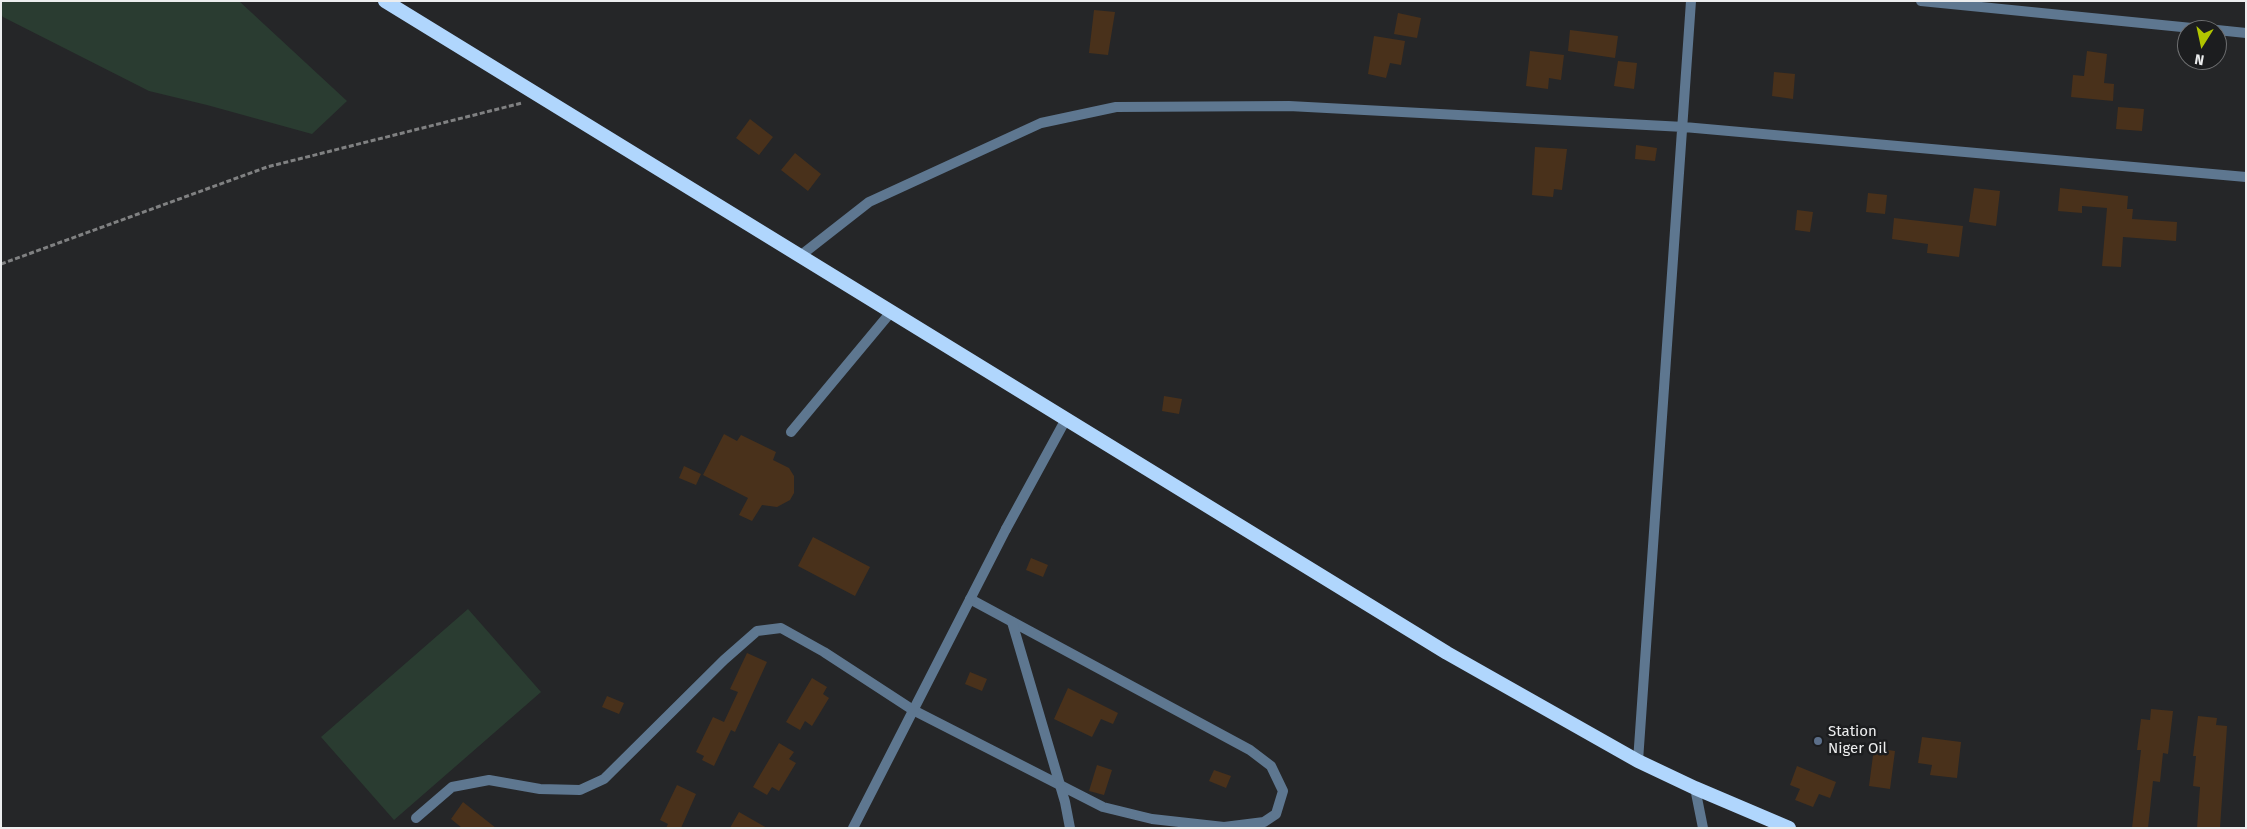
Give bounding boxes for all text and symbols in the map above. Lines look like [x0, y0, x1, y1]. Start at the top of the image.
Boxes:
north arrow [2177, 20, 2227, 70]
text: N [2193, 50, 2206, 68]
place label: Station Niger Oil [1828, 723, 1887, 758]
marker: Station Niger Oil [1812, 735, 1824, 747]

